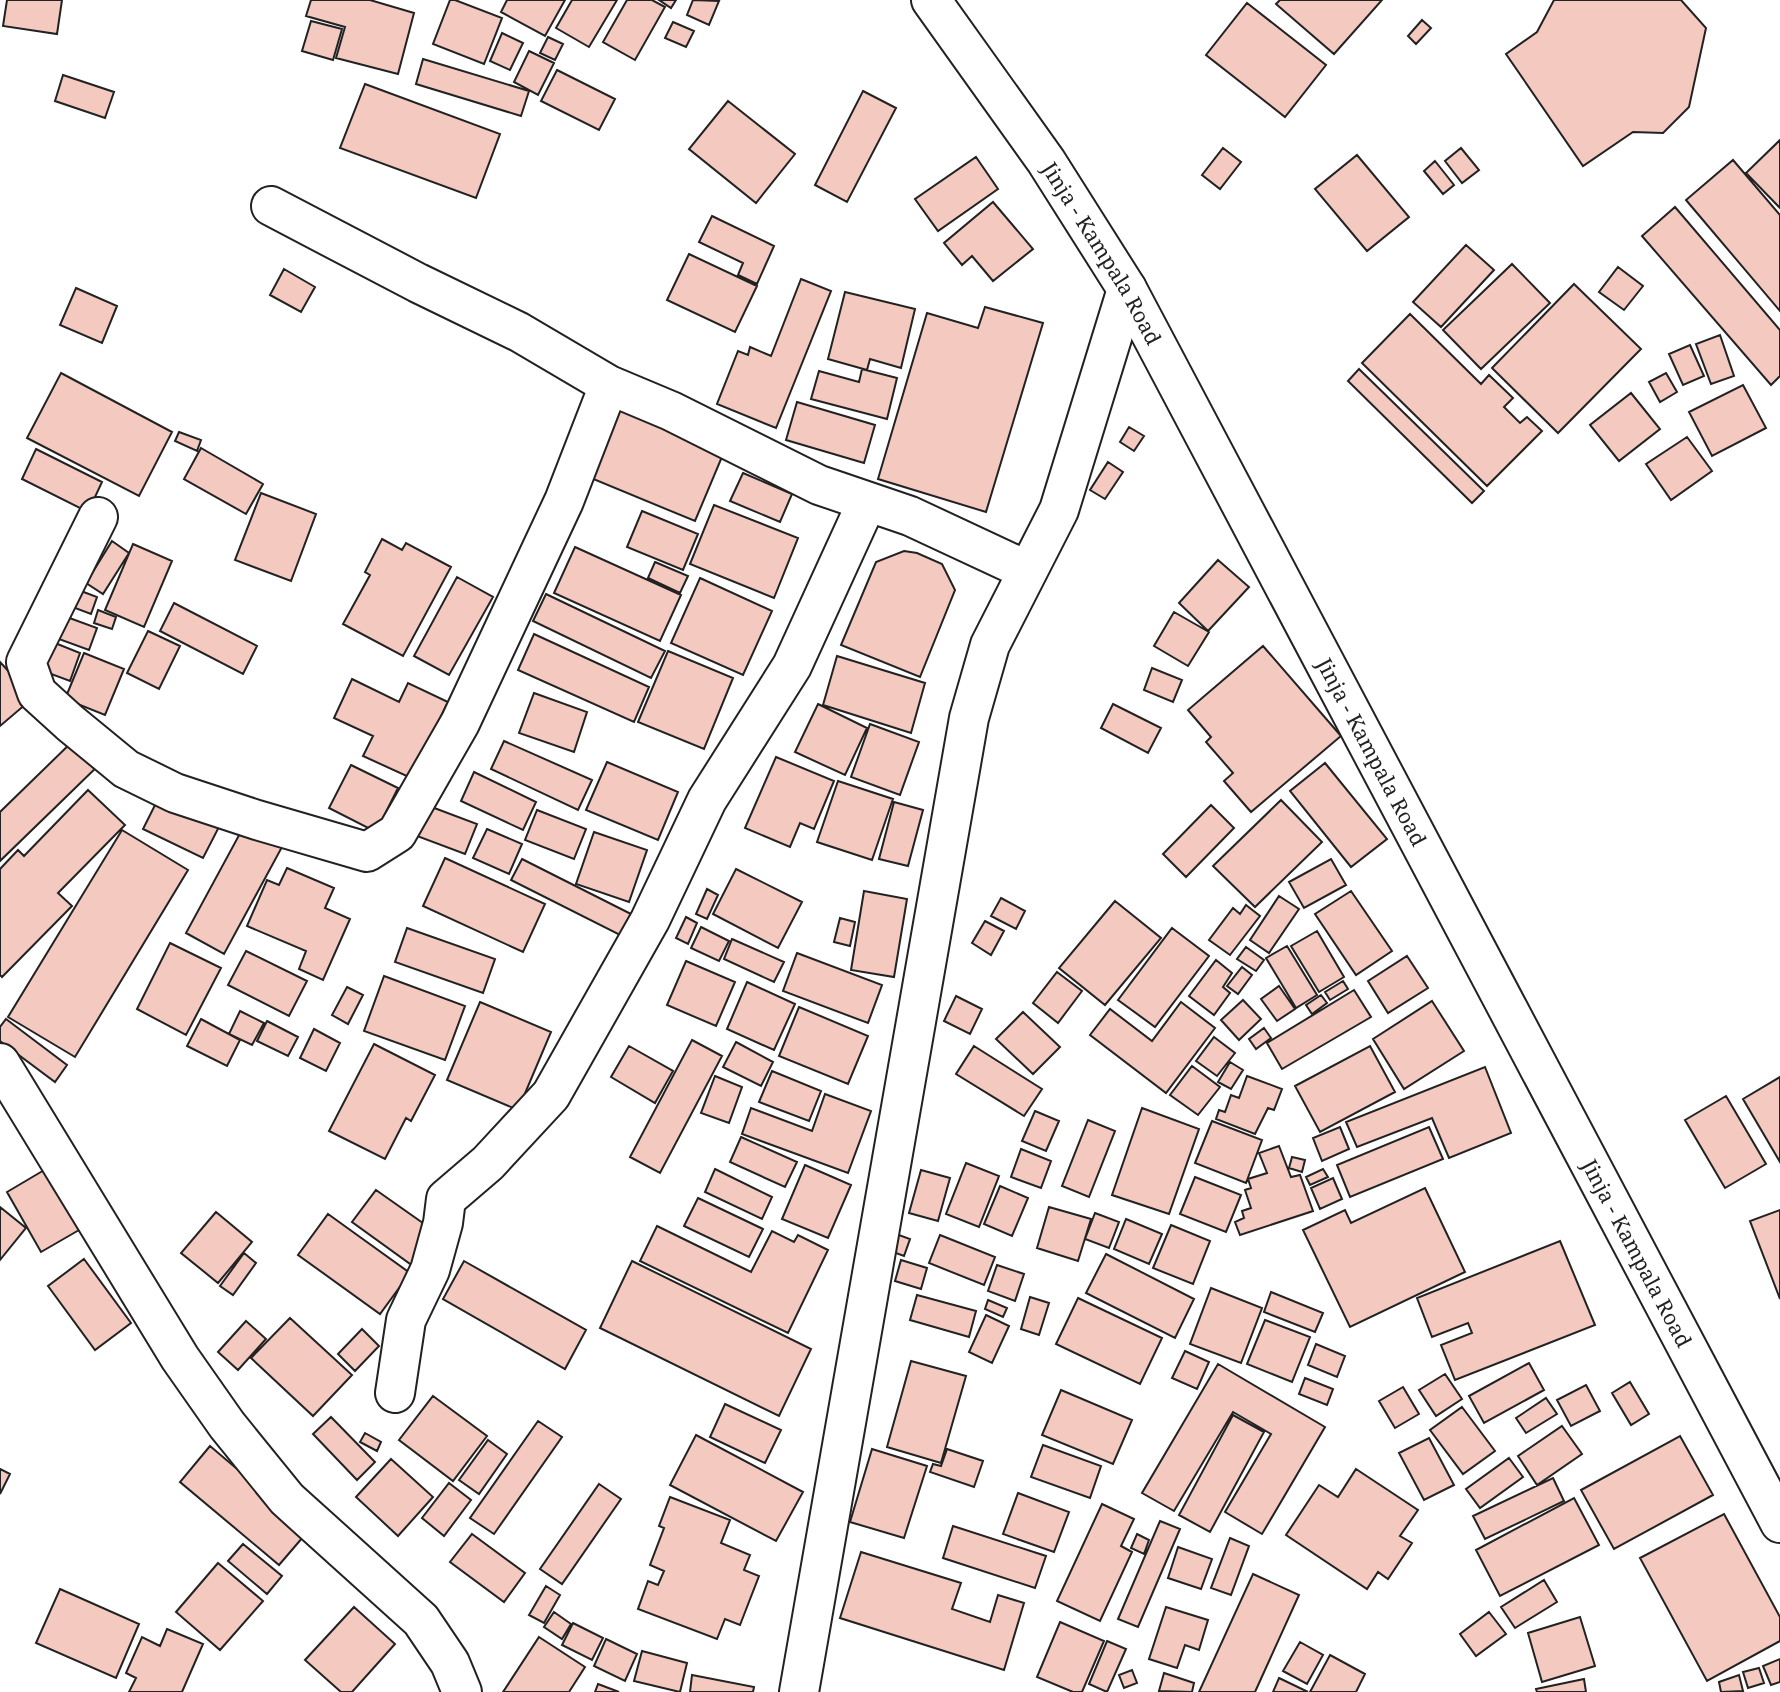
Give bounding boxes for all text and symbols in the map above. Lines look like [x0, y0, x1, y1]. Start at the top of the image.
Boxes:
street label: Jinja - Kampala Road [1036, 156, 1168, 350]
street label: Jinja - Kampala Road [1310, 652, 1433, 851]
street label: Jinja - Kampala Road [1575, 1153, 1698, 1352]

